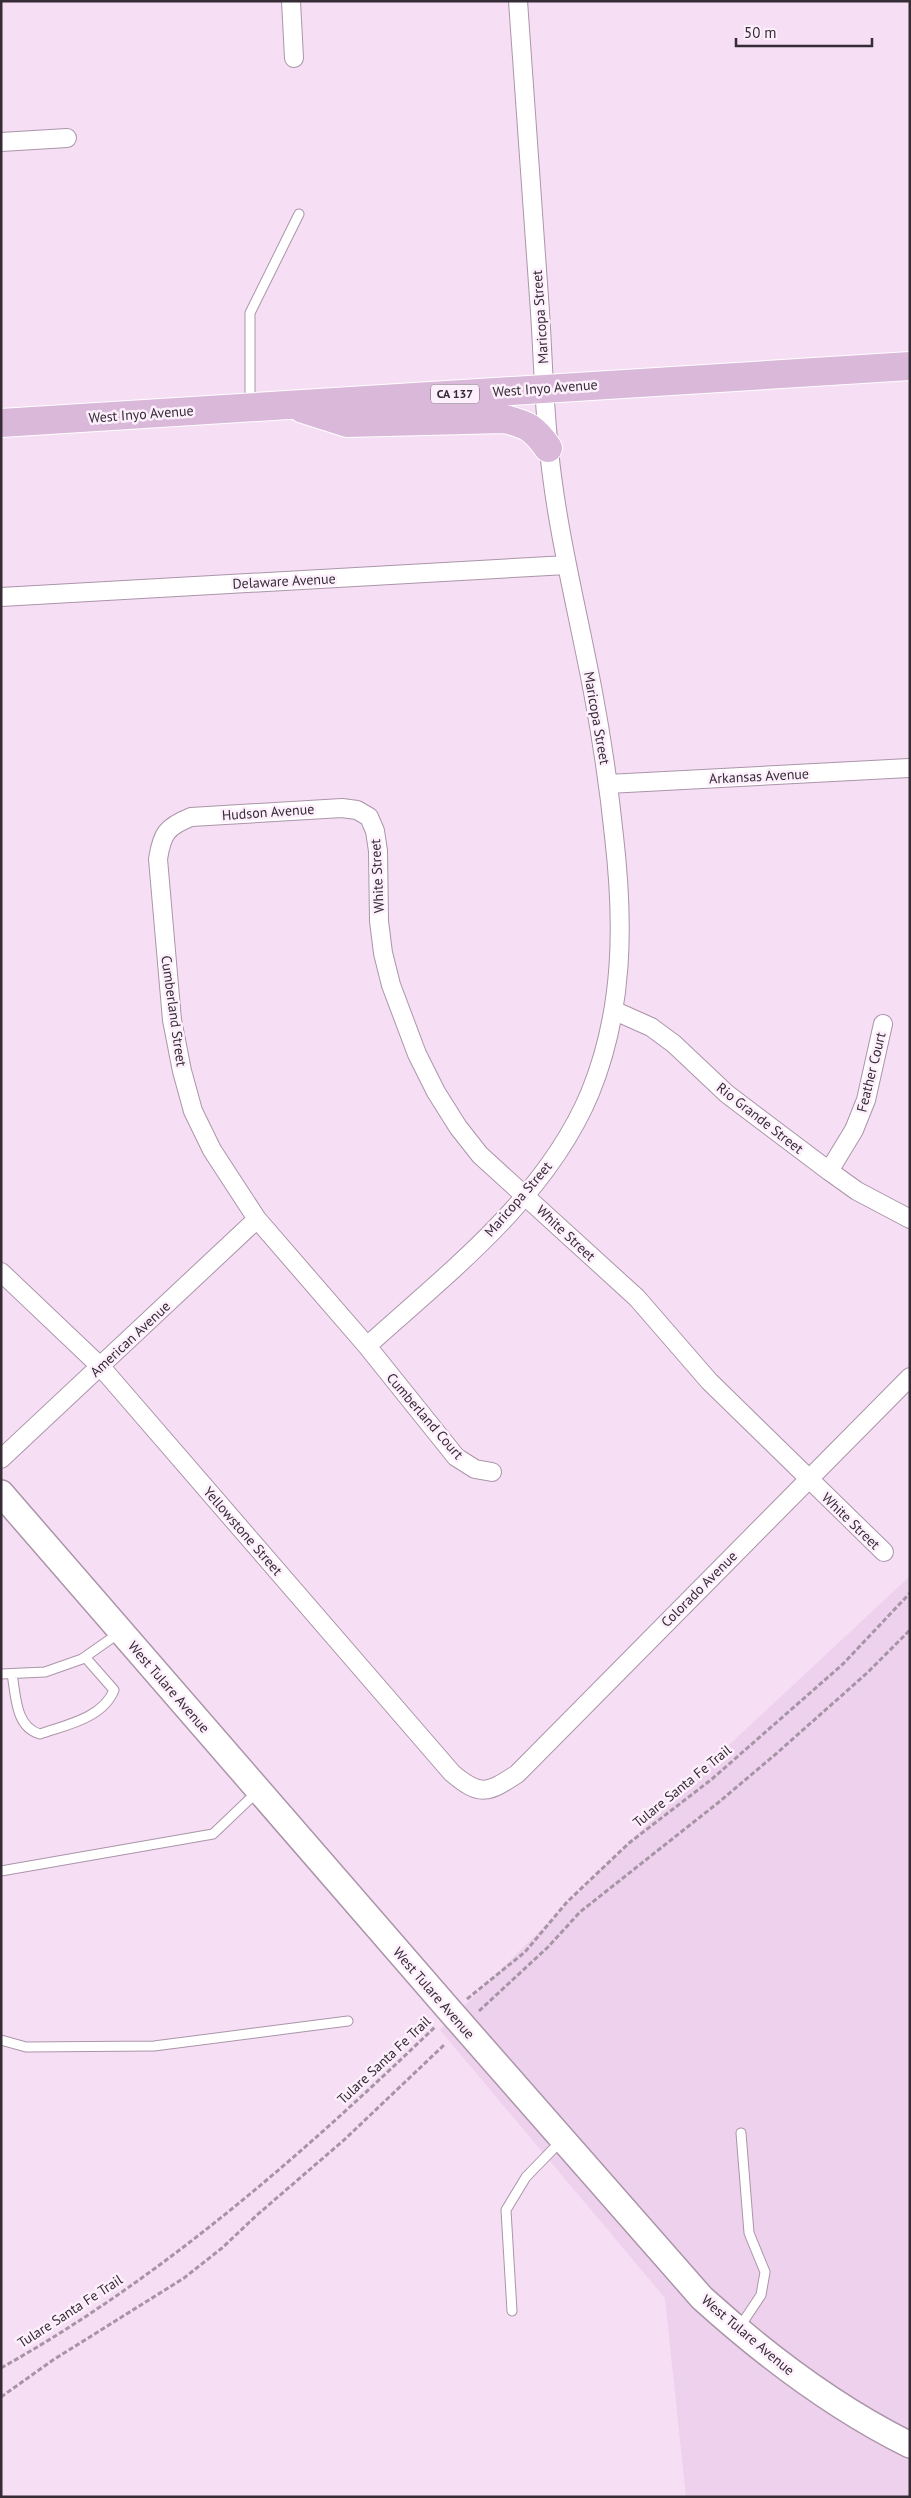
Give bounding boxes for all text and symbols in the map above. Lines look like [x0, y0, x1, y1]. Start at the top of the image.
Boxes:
scale bar [736, 15, 872, 47]
text: 50 m [744, 23, 777, 42]
street label: Maricopa Street [528, 269, 552, 365]
street label: West Inyo Avenue [492, 375, 598, 401]
road number: CA 137 [431, 384, 479, 404]
street label: West Inyo Avenue [88, 401, 194, 427]
street label: Delaware Avenue [232, 569, 336, 593]
street label: Maricopa Street [580, 670, 614, 766]
street label: Arkansas Avenue [709, 764, 809, 788]
street label: Hudson Avenue [221, 800, 315, 824]
street label: White Street [366, 838, 388, 914]
street label: Cumberland Street [157, 954, 191, 1068]
street label: Feather Court [852, 1030, 890, 1114]
street label: Rio Grande Street [713, 1078, 807, 1158]
street label: Maricopa Street [480, 1157, 556, 1240]
street label: White Street [533, 1201, 599, 1265]
street label: American Avenue [86, 1297, 174, 1381]
street label: Cumberland Court [383, 1369, 468, 1463]
street label: Yellowstone Street [200, 1483, 287, 1579]
street label: White Street [818, 1489, 884, 1553]
street label: Colorado Avenue [657, 1547, 741, 1631]
street label: West Tulare Avenue [124, 1637, 214, 1737]
street label: Tulare Santa Fe Trail [629, 1741, 735, 1831]
street label: West Tulare Avenue [389, 1943, 479, 2043]
street label: Tulare Santa Fe Trail [333, 2012, 435, 2108]
street label: Tulare Santa Fe Trail [14, 2270, 126, 2352]
street label: West Tulare Avenue [698, 2291, 798, 2379]

